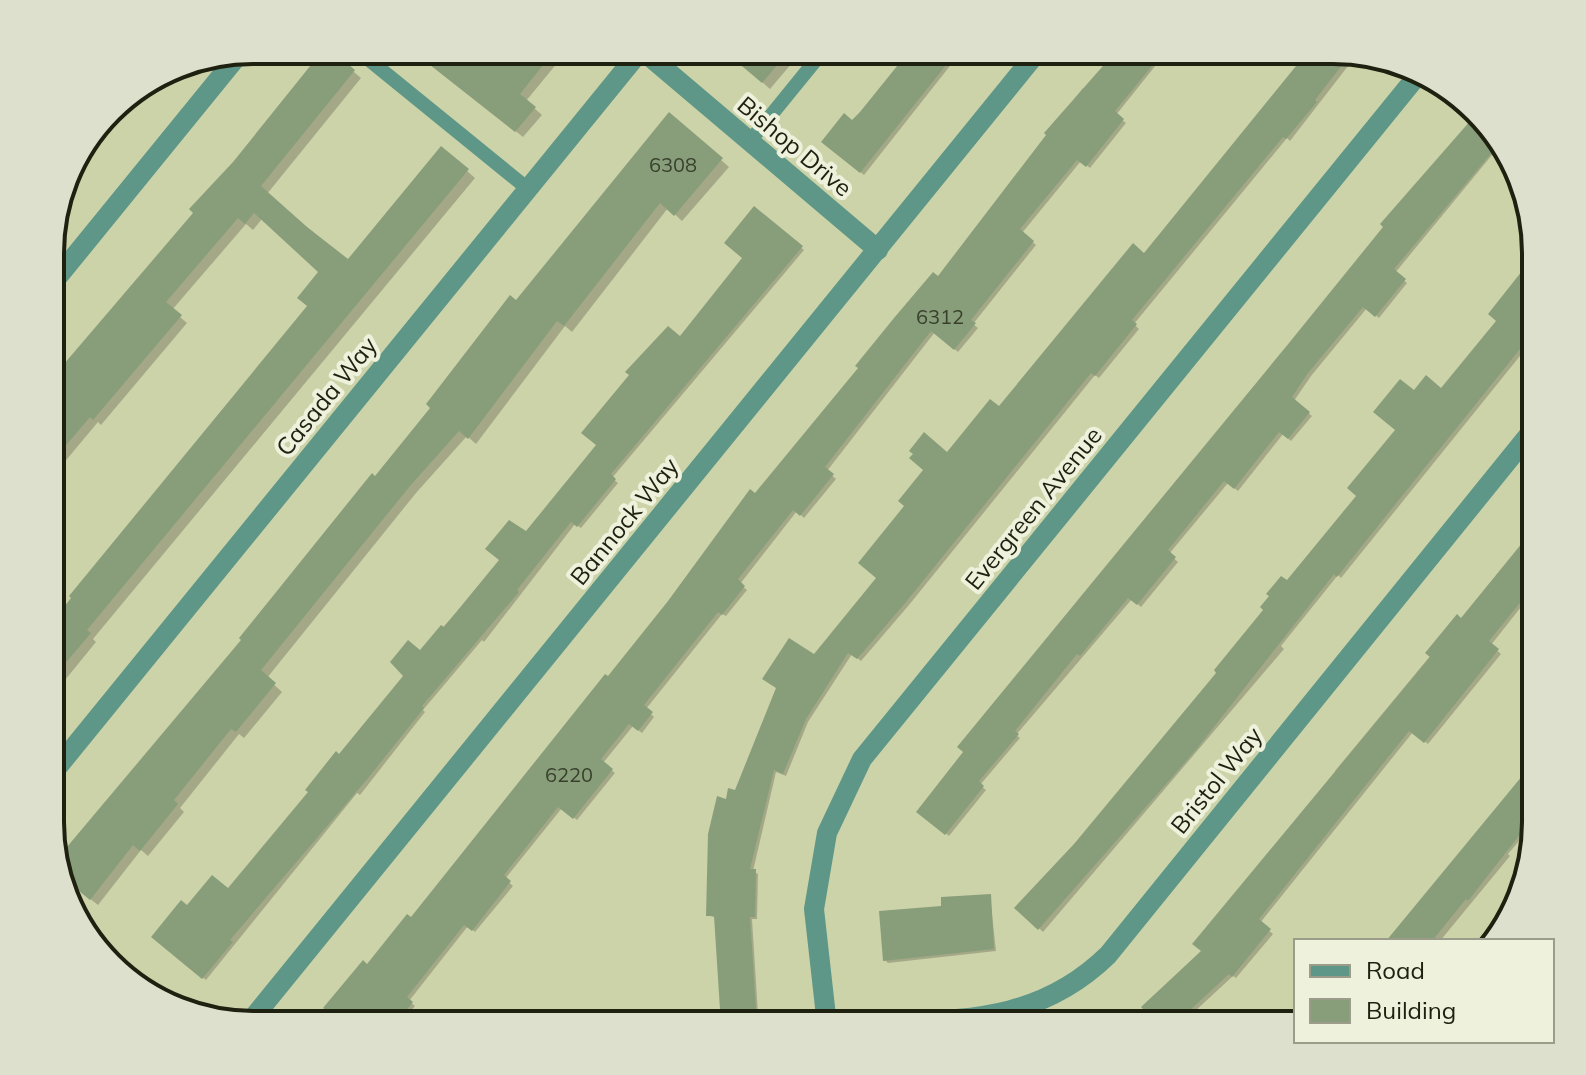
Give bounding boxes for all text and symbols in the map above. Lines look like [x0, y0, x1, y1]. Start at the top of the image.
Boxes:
street label: Bishop Drive [732, 89, 858, 203]
house number: 6308 [649, 152, 697, 177]
house number: 6312 [916, 304, 964, 329]
street label: Casada Way [269, 330, 383, 461]
street label: Evergreen Avenue [958, 420, 1108, 596]
street label: Bannock Way [563, 451, 685, 591]
street label: Bristol Way [1164, 720, 1268, 839]
house number: 6220 [545, 762, 593, 787]
legend [1294, 939, 1554, 1043]
text: Road [1366, 955, 1425, 985]
text: Building [1366, 995, 1456, 1025]

